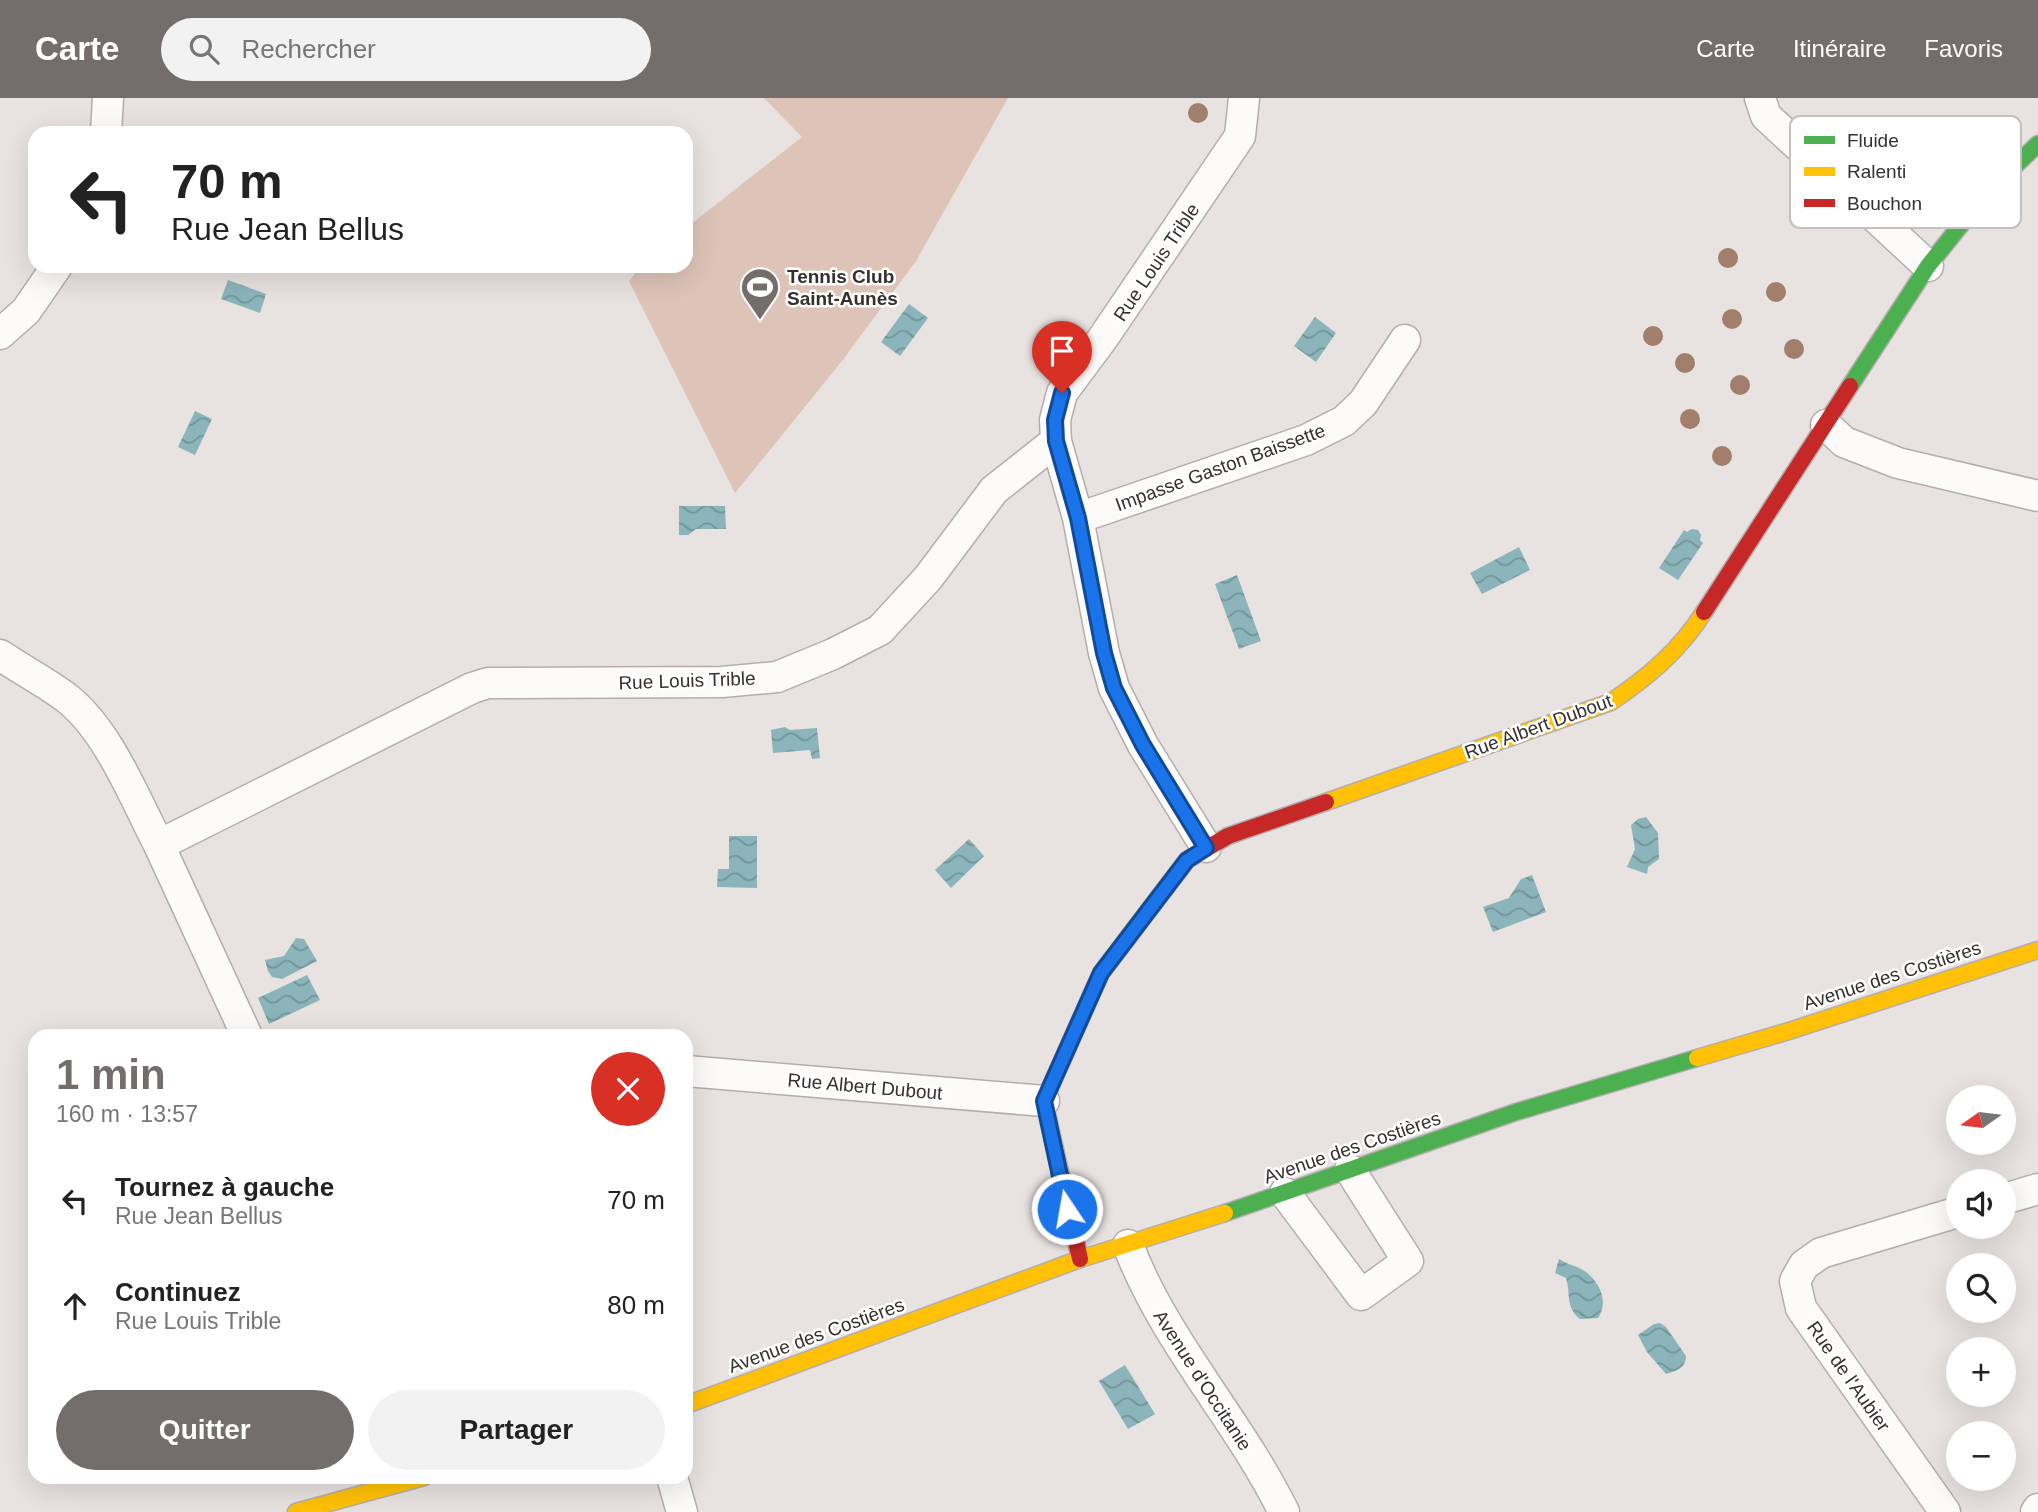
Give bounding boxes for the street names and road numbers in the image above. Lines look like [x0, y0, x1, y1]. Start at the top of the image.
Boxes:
street label: Rue Louis Trible [1109, 199, 1204, 325]
street label: Impasse Gaston Baissette [1112, 420, 1328, 515]
street label: Rue Louis Trible [618, 668, 756, 693]
street label: Rue Albert Dubout [1462, 690, 1615, 763]
street label: Avenue des Costières [1801, 937, 1984, 1014]
street label: Rue Albert Dubout [787, 1069, 944, 1104]
street label: Avenue des Costières [1261, 1107, 1443, 1188]
street label: Avenue des Costières [725, 1294, 907, 1377]
street label: Avenue d'Occitanie [1149, 1306, 1256, 1454]
street label: Rue de l'Aubier [1803, 1317, 1895, 1436]

